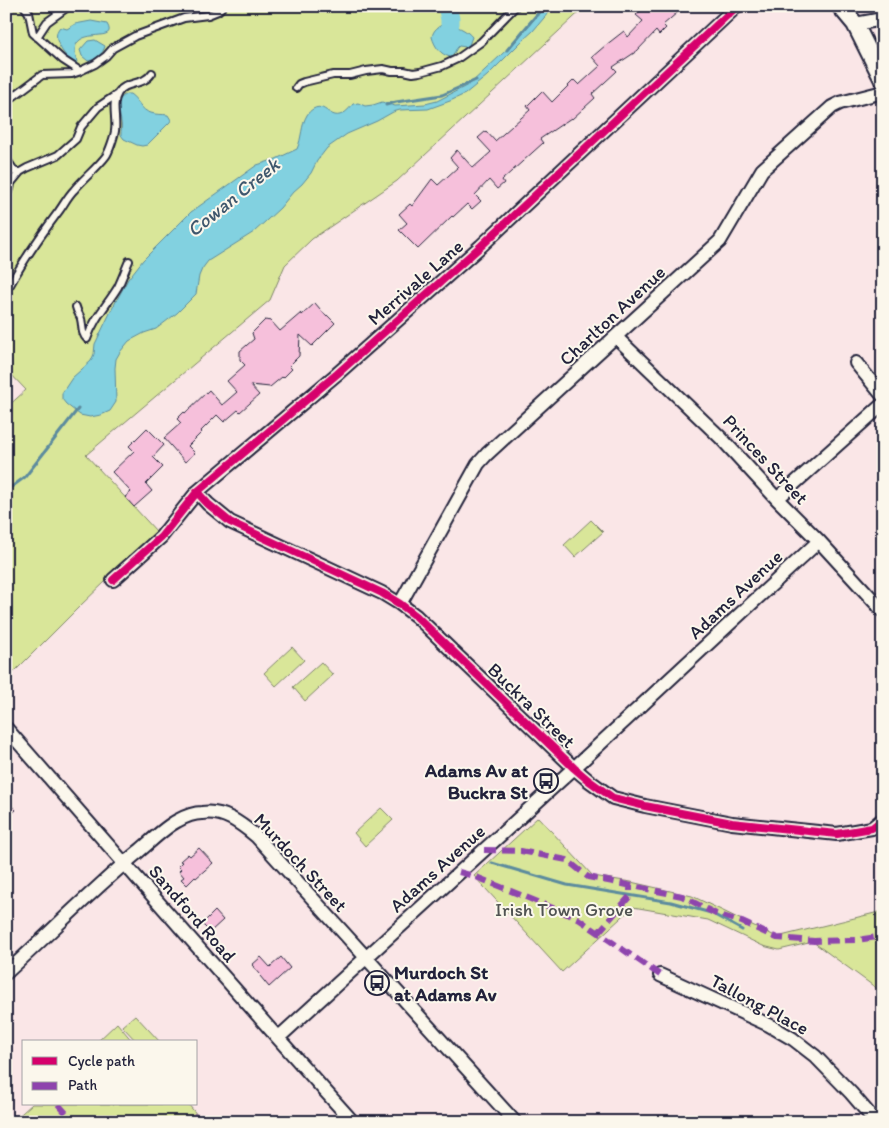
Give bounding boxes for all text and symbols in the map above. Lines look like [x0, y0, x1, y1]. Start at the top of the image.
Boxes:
water label: Cowan Creek [182, 151, 285, 242]
street label: Merrivale Lane [363, 235, 468, 330]
street label: Charlton Avenue [555, 260, 670, 370]
street label: Princes Street [718, 410, 813, 509]
street label: Adams Avenue [683, 545, 787, 644]
street label: Buckra Street [483, 658, 580, 753]
place label: Adams Av at Buckra St [424, 759, 529, 804]
bus stop icon: Adams Av at Buckra St [533, 768, 559, 794]
street label: Murdoch Street [249, 808, 352, 917]
street label: Adams Avenue [385, 820, 490, 917]
street label: Sandford Road [144, 860, 242, 967]
park label: Irish Town Grove [495, 898, 633, 921]
place label: Murdoch St at Adams Av [394, 961, 497, 1006]
street label: Tallong Place [707, 969, 813, 1040]
bus stop icon: Murdoch St at Adams Av [364, 970, 390, 996]
legend [22, 1040, 198, 1106]
text: Cycle path [68, 1052, 135, 1070]
text: Path [68, 1076, 97, 1094]

